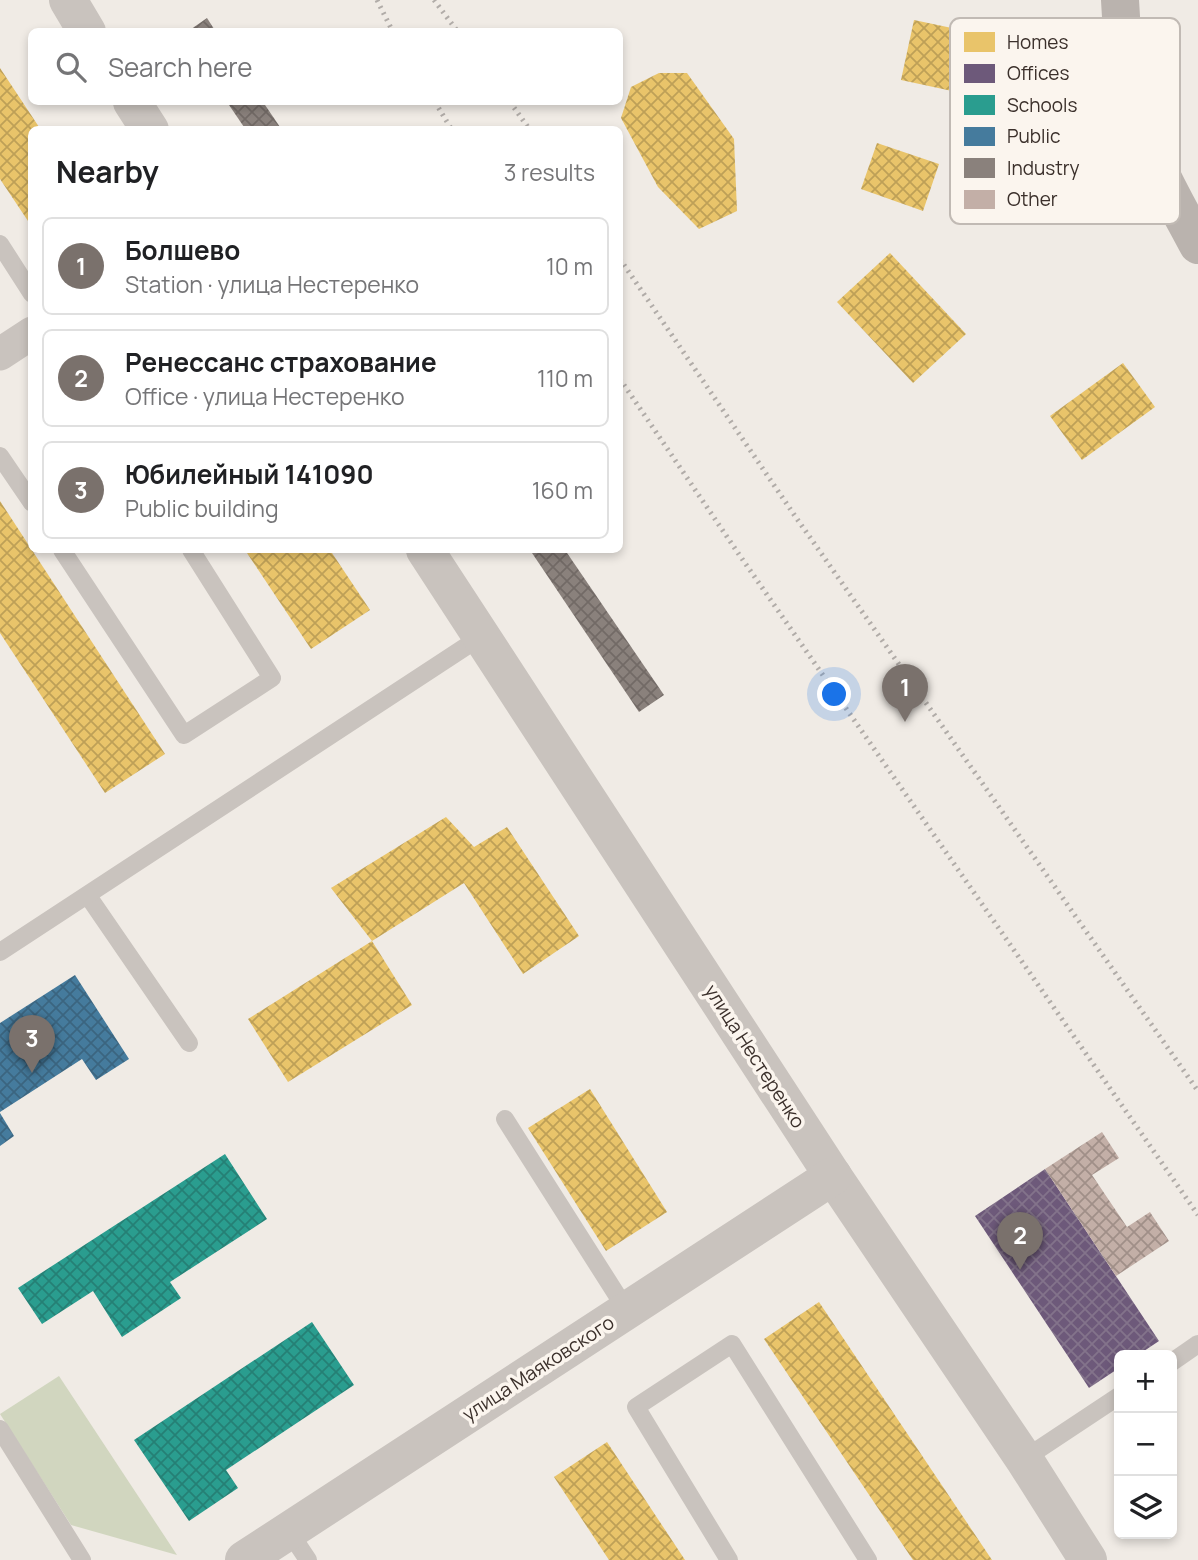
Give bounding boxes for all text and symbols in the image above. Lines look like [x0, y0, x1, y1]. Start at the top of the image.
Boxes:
legend [950, 18, 1180, 224]
search box [28, 28, 623, 105]
text: Homes [1007, 29, 1068, 55]
icon: search [52, 48, 90, 86]
text: Search here [108, 49, 253, 85]
text: Offices [1007, 60, 1069, 86]
text: Schools [1007, 92, 1077, 118]
text: Public [1007, 123, 1060, 149]
text: Nearby [56, 151, 159, 192]
text: Industry [1007, 155, 1080, 181]
text: 3 results [504, 156, 595, 188]
text: Other [1007, 186, 1058, 212]
text: Болшево [125, 232, 240, 268]
text: 1 [76, 250, 86, 282]
text: 10 m [546, 250, 593, 282]
text: Station · улица Нестеренко [125, 268, 419, 300]
text: Ренессанс страхование [125, 344, 437, 380]
text: 2 [74, 362, 88, 394]
text: 110 m [537, 362, 593, 394]
text: Office · улица Нестеренко [125, 380, 405, 412]
text: Юбилейный 141090 [125, 456, 374, 492]
text: 3 [74, 474, 88, 506]
text: 160 m [532, 474, 593, 506]
text: Public building [125, 492, 279, 524]
pin: 1 [882, 664, 928, 722]
your location [817, 677, 851, 711]
street label: улица Нестеренко [699, 979, 811, 1133]
pin: 3 [9, 1015, 55, 1073]
pin: 2 [997, 1212, 1043, 1270]
street label: улица Маяковского [457, 1309, 619, 1427]
map controls [1114, 1350, 1177, 1539]
button: + [1114, 1350, 1177, 1413]
button: − [1114, 1413, 1177, 1476]
button: layers [1114, 1476, 1177, 1539]

